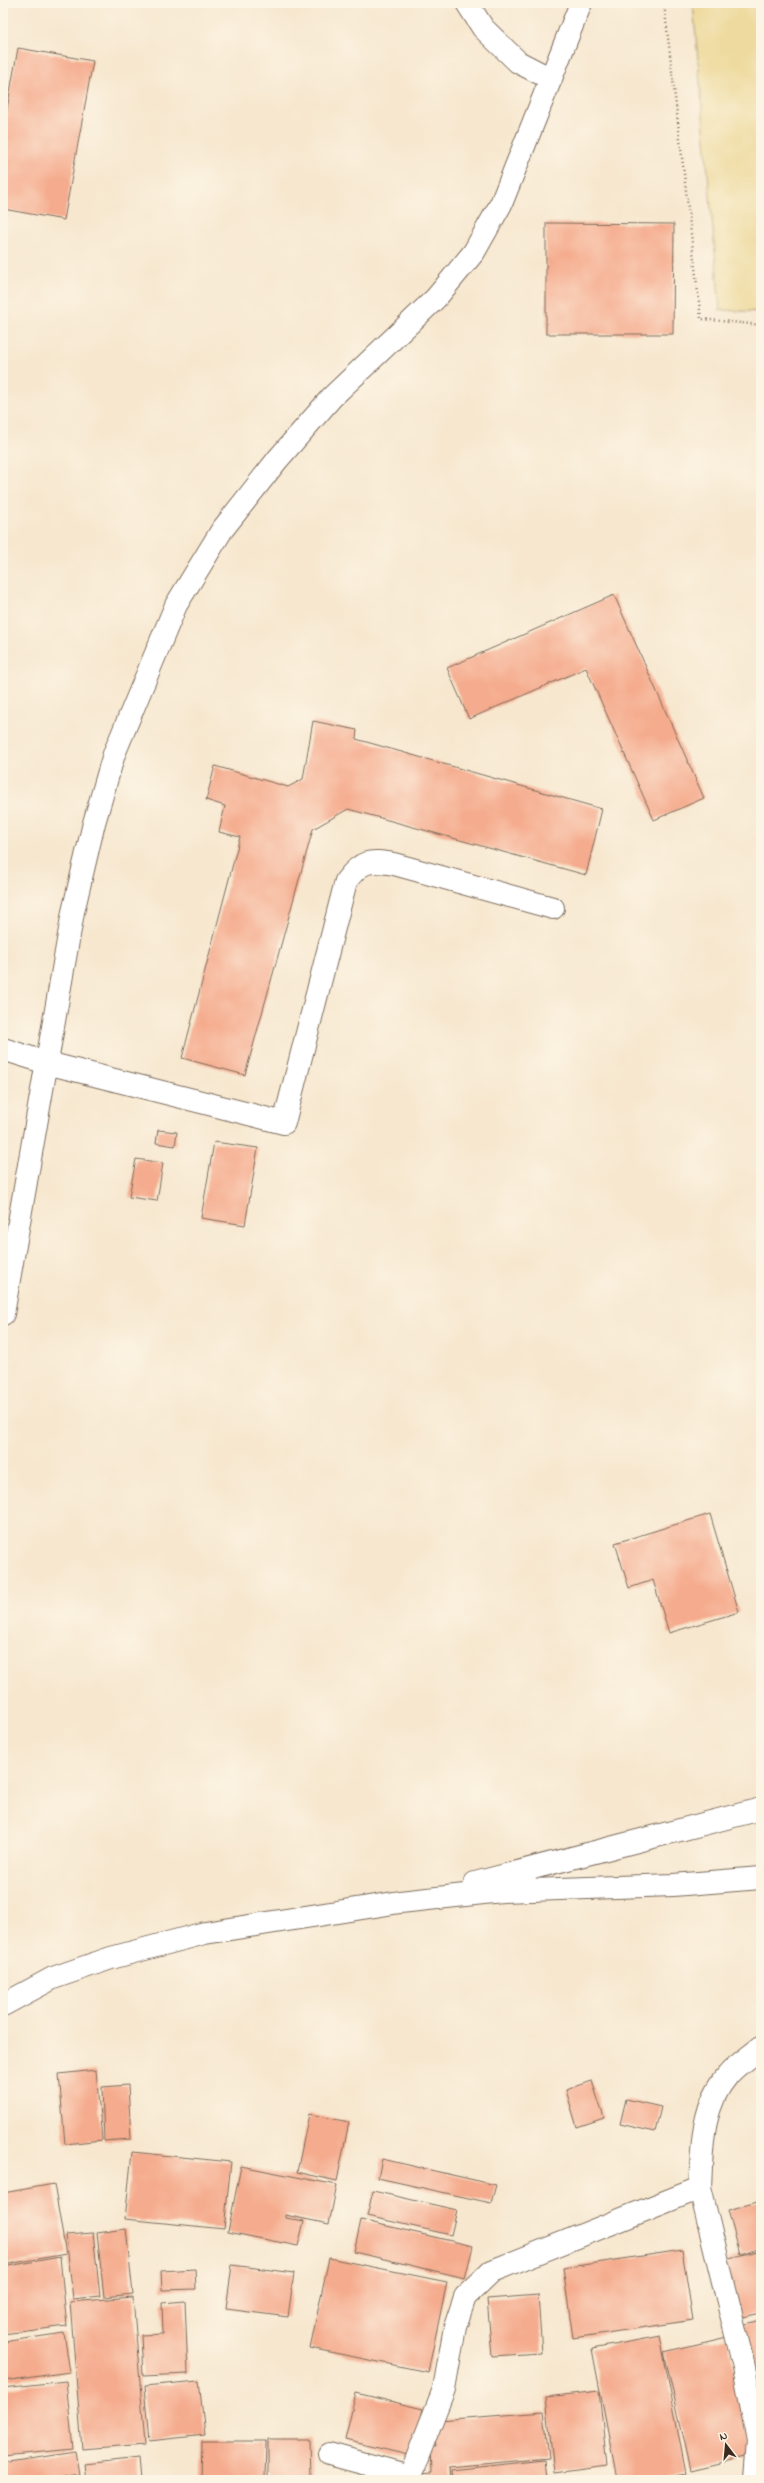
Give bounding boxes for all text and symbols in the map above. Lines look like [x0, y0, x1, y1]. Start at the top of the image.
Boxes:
north arrow [706, 2425, 746, 2465]
text: N [718, 2428, 729, 2445]

